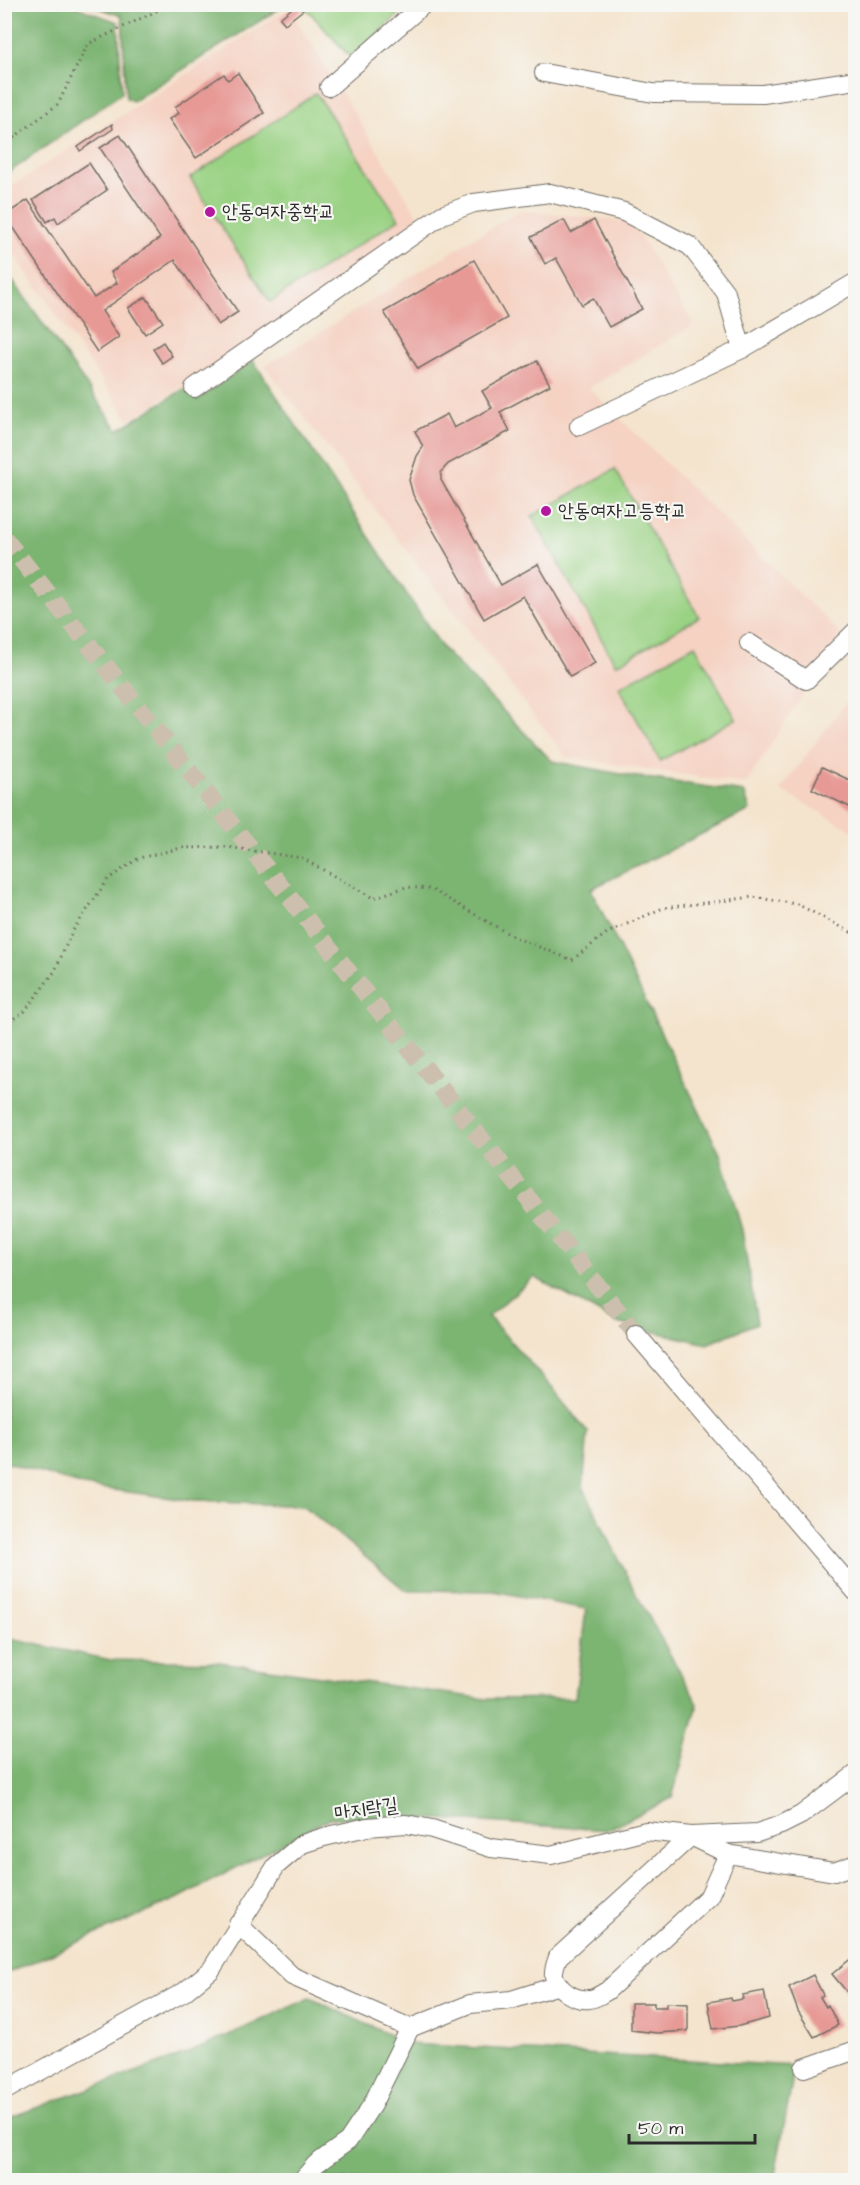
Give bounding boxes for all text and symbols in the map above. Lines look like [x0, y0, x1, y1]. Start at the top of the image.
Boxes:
place label: 안동여자중학교 [222, 198, 335, 226]
marker: 안동여자중학교 [203, 205, 217, 219]
place label: 안동여자고등학교 [558, 497, 687, 525]
marker: 안동여자고등학교 [539, 504, 553, 518]
street label: 마지락길 [332, 1791, 400, 1827]
scale bar [629, 2107, 755, 2145]
text: 50 m [638, 2116, 683, 2141]

